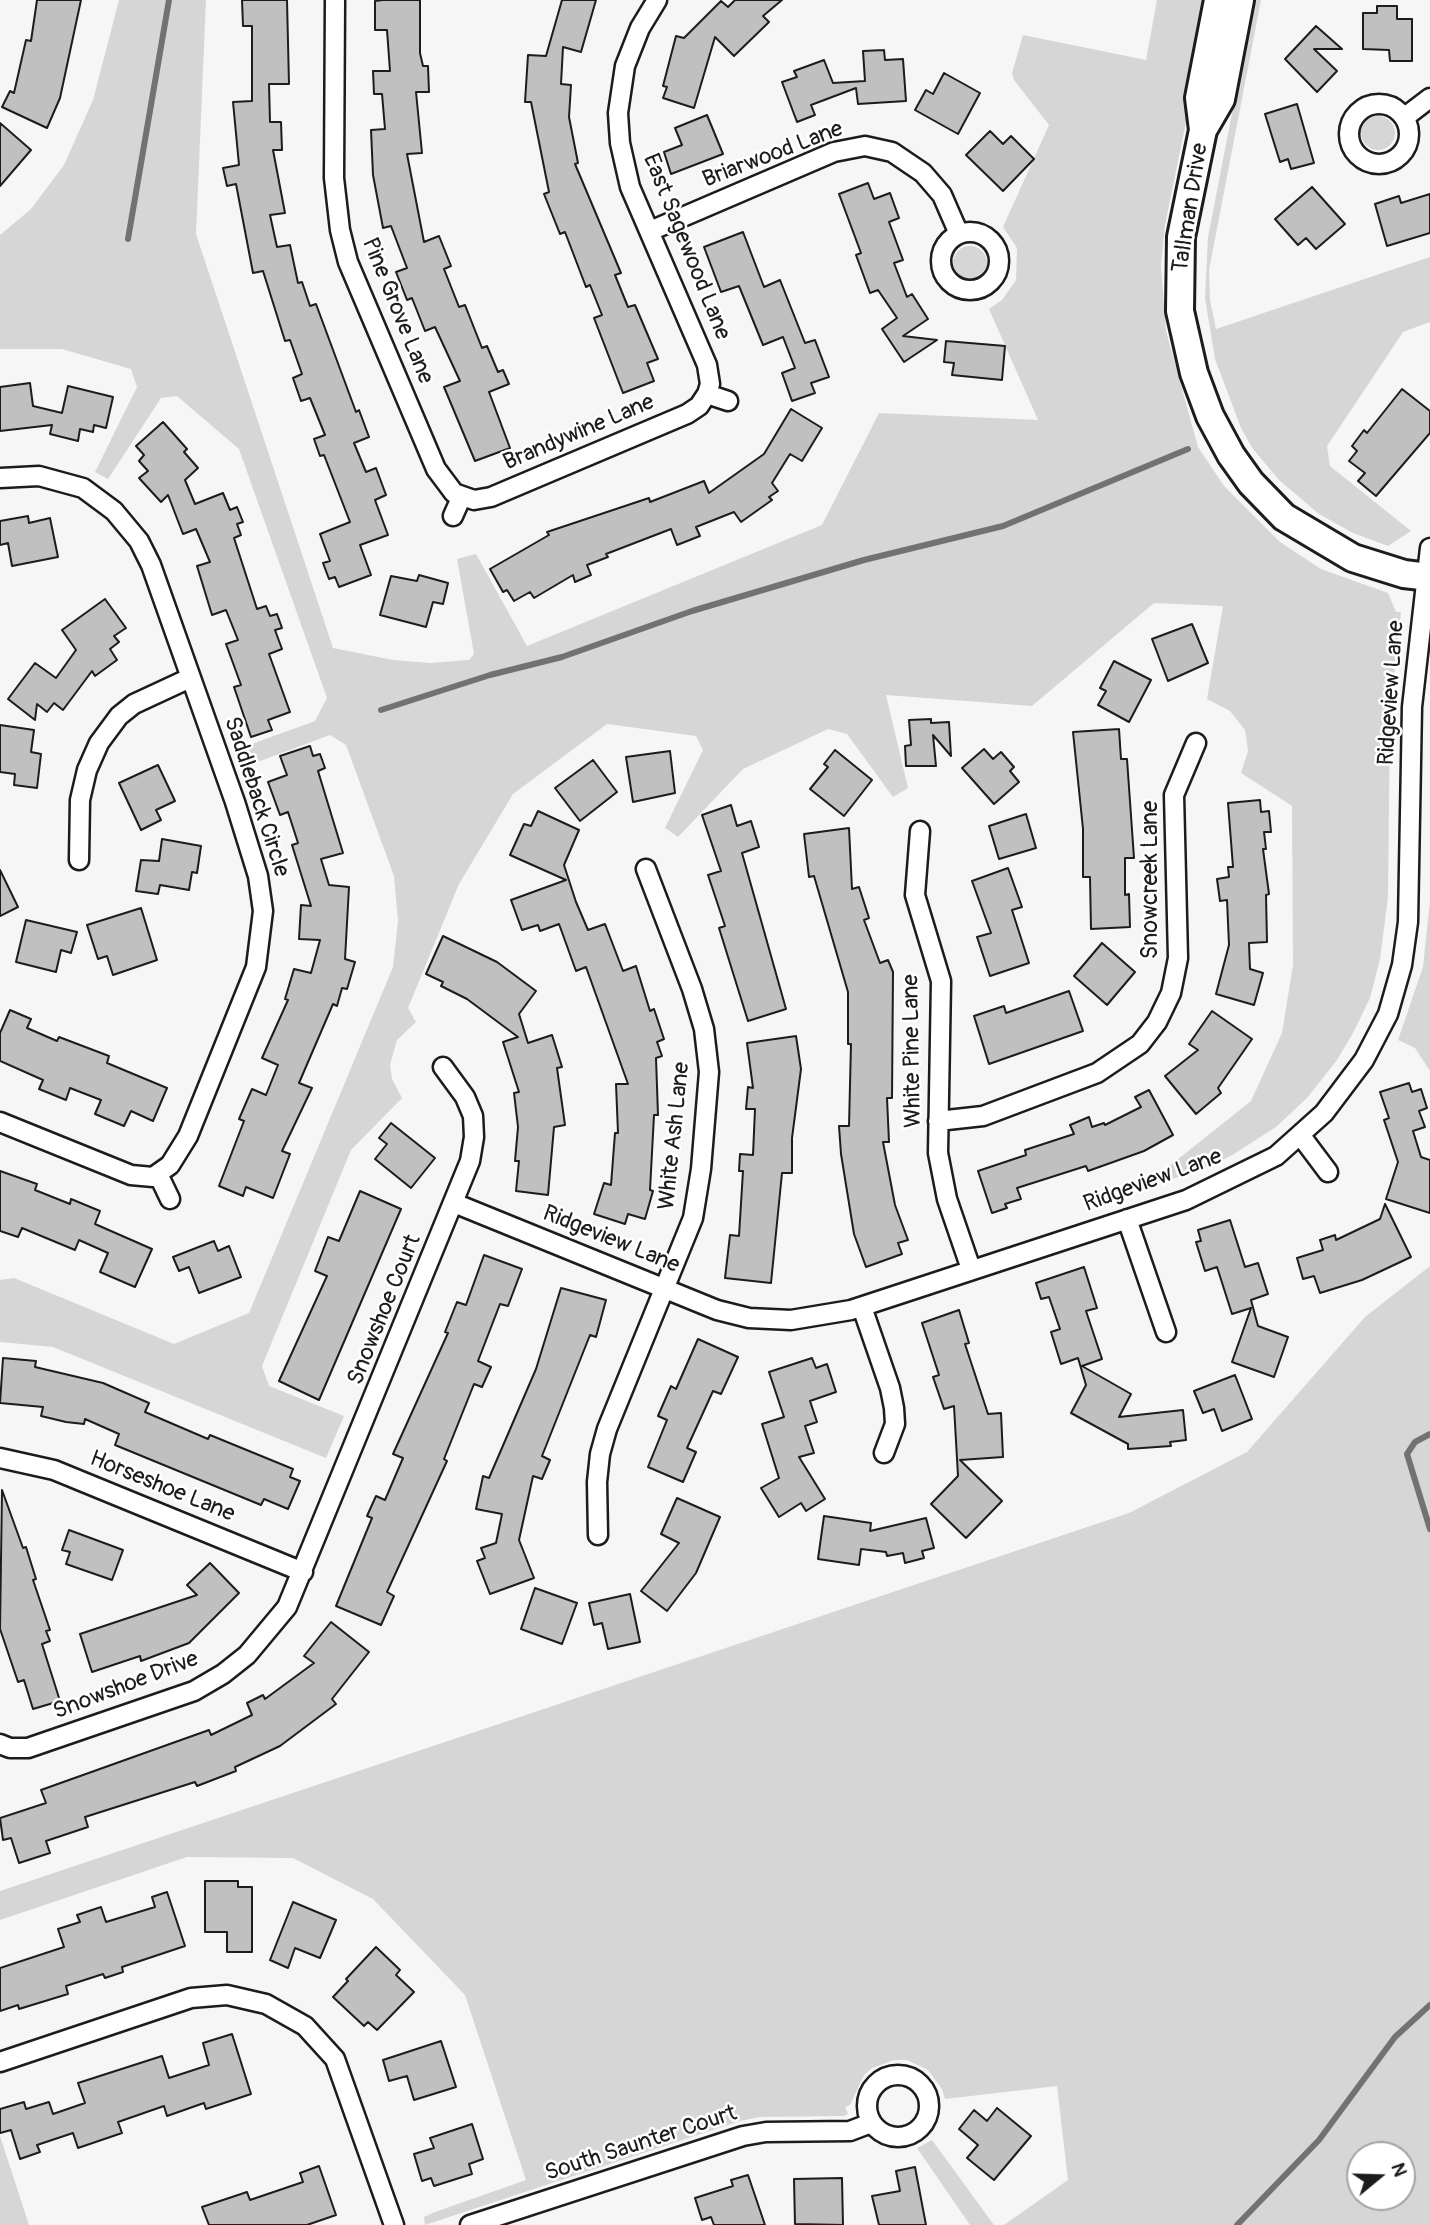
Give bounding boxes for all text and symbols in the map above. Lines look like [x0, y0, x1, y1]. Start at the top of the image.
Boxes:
street label: Briarwood Lane [699, 116, 847, 194]
street label: Tallman Drive [1167, 141, 1215, 275]
street label: East Sagewood Lane [636, 150, 736, 344]
street label: Pine Grove Lane [355, 234, 439, 388]
street label: Brandywine Lane [499, 389, 659, 477]
street label: Ridgeview Lane [1373, 620, 1411, 766]
street label: Saddleback Circle [217, 713, 295, 881]
street label: Snowcreek Lane [1137, 801, 1165, 959]
street label: White Pine Lane [898, 974, 928, 1128]
street label: White Ash Lane [654, 1061, 696, 1211]
street label: Ridgeview Lane [1080, 1143, 1226, 1219]
street label: Ridgeview Lane [539, 1200, 683, 1280]
street label: Snowshoe Court [342, 1231, 428, 1389]
street label: Horseshoe Lane [86, 1445, 238, 1529]
street label: Snowshoe Drive [49, 1646, 203, 1726]
street label: South Saunter Court [542, 2100, 740, 2188]
north arrow [1346, 2141, 1416, 2211]
text: N [1386, 2160, 1412, 2180]

